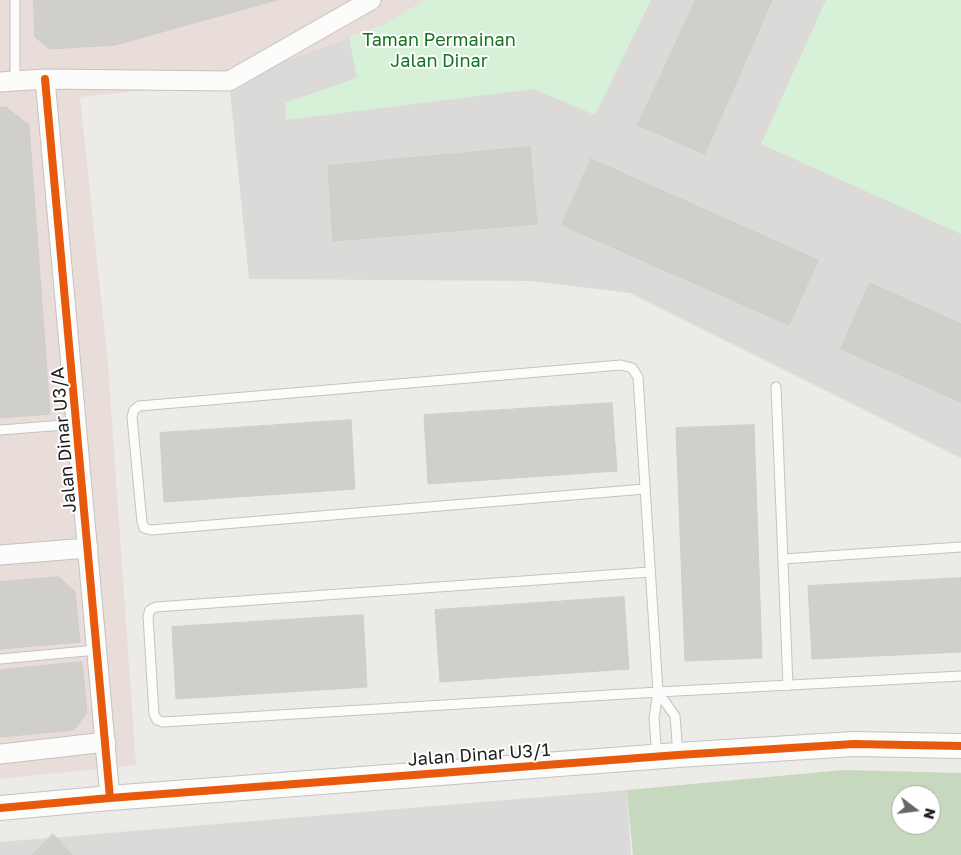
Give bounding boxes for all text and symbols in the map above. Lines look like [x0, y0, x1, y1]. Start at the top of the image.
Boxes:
park label: Taman Permainan Jalan Dinar [362, 29, 516, 72]
street label: Jalan Dinar U3/A [47, 366, 81, 514]
street label: Jalan Dinar U3/1 [407, 739, 551, 771]
north arrow [891, 785, 941, 835]
text: N [920, 806, 940, 821]

